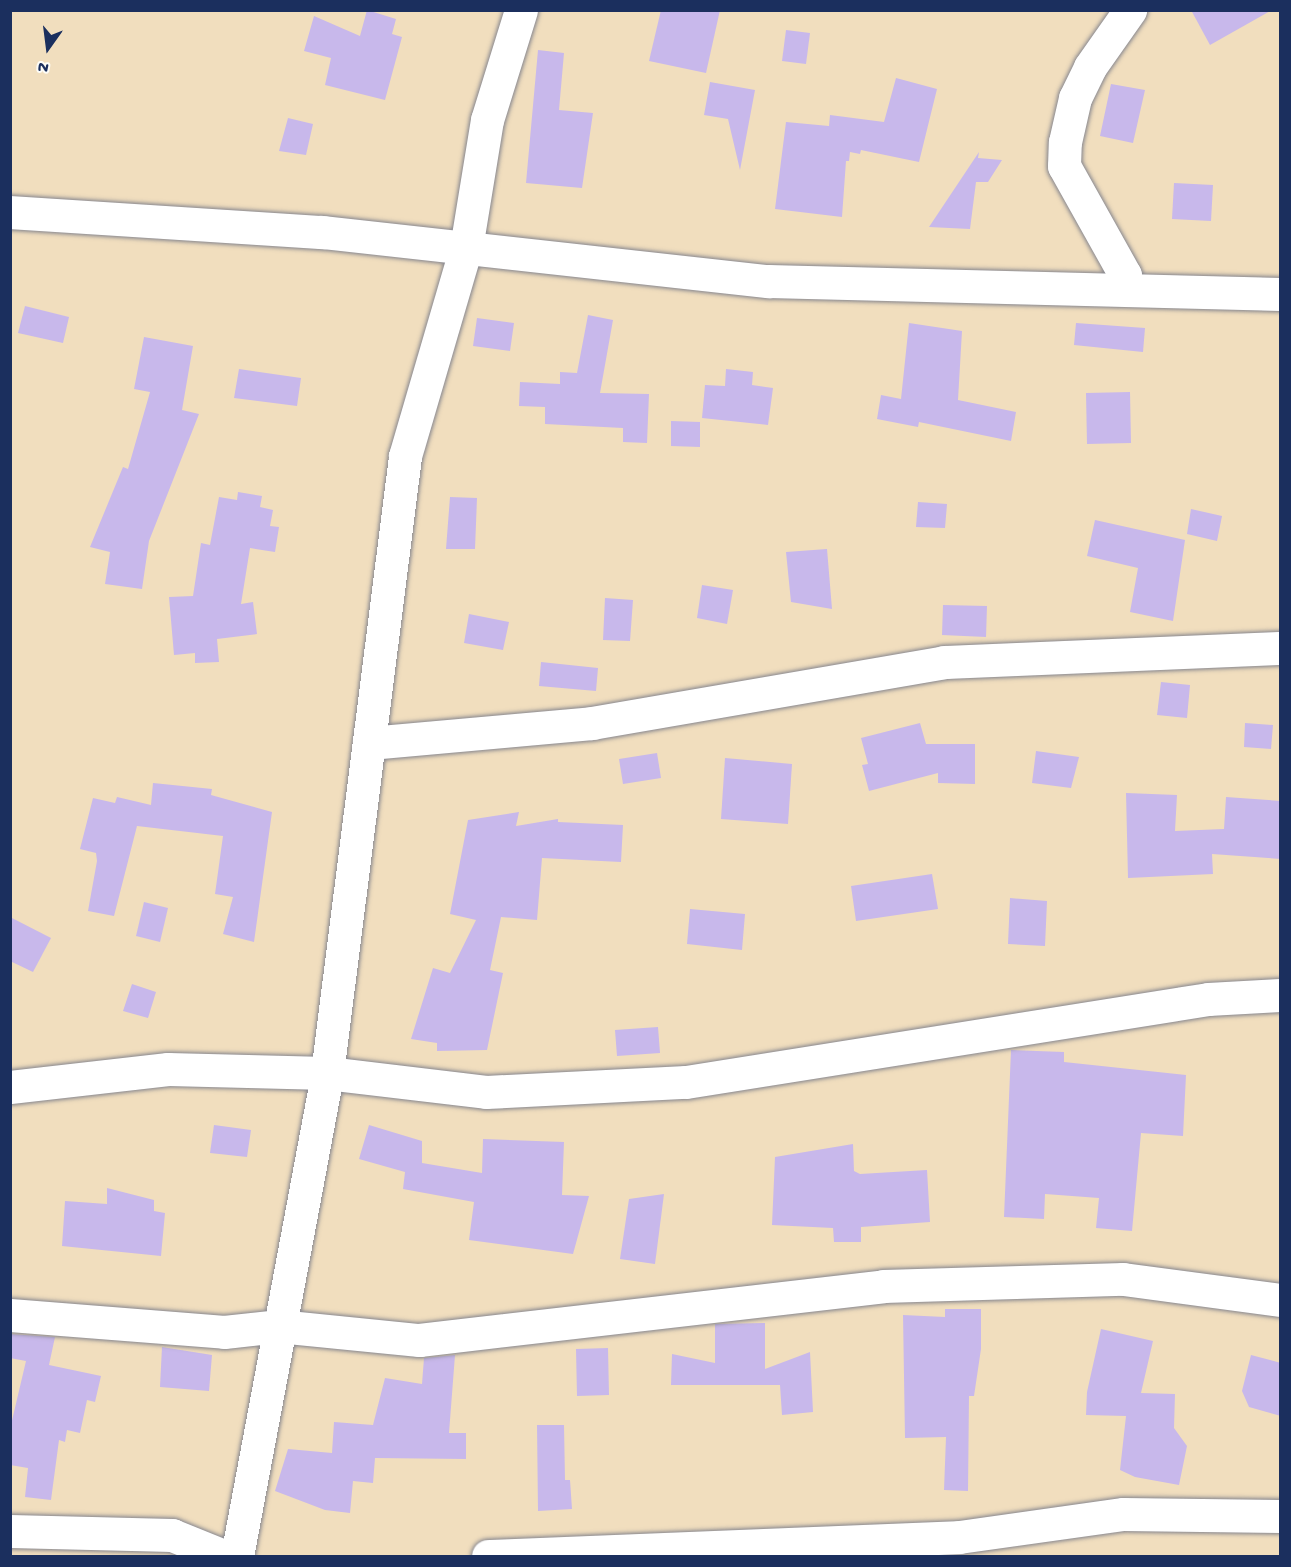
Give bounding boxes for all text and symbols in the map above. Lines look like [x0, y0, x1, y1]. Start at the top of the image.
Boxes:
north arrow [18, 18, 78, 78]
text: N [36, 55, 51, 76]

